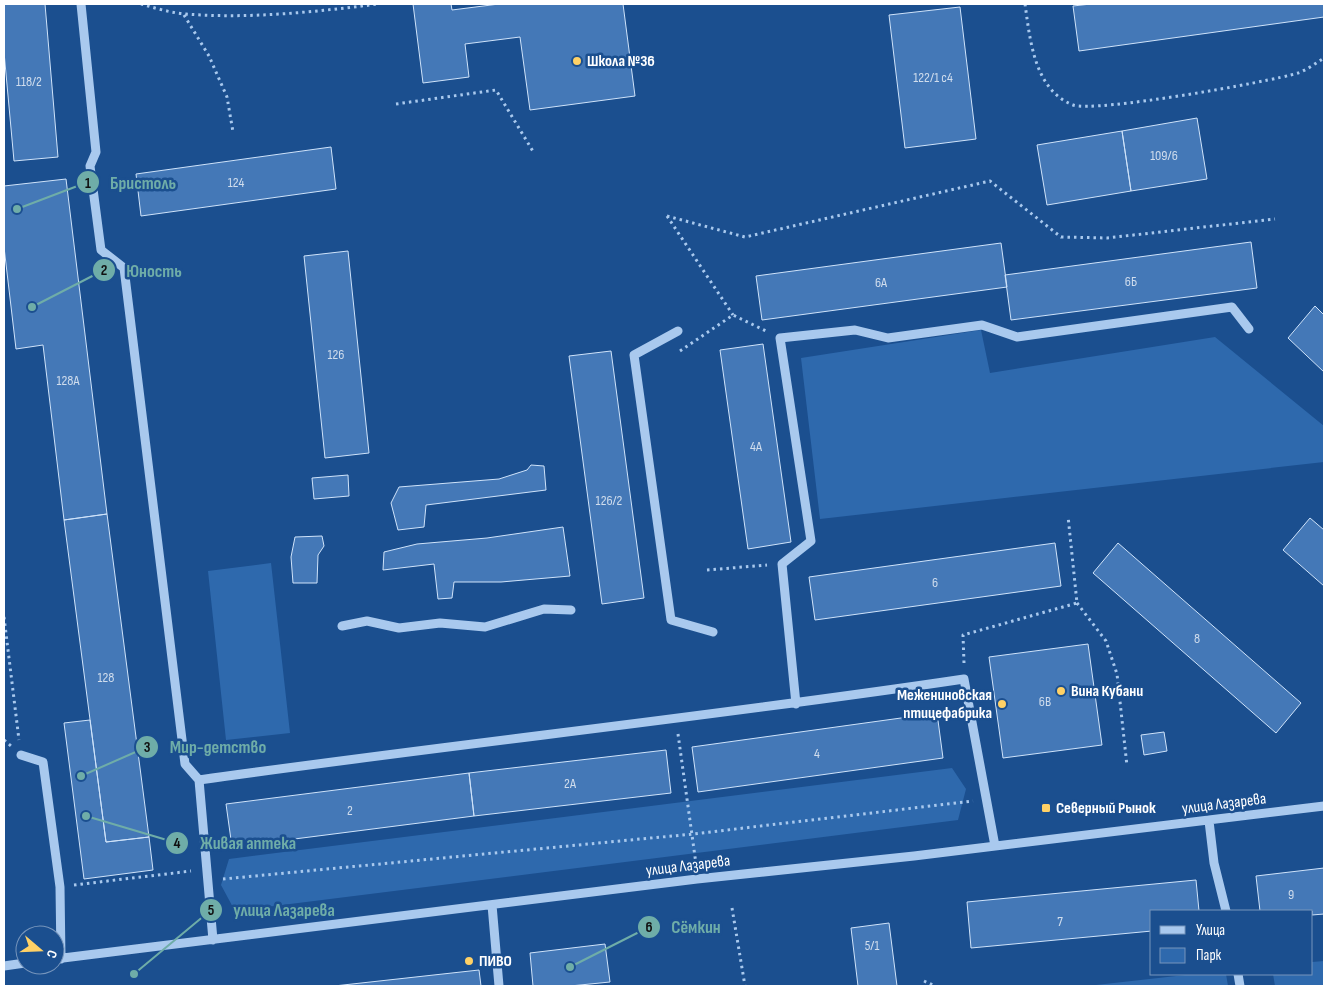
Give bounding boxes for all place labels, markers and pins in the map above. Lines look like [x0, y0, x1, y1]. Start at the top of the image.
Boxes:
place label: Школа №36 [587, 52, 655, 71]
marker: Школа №36 [571, 55, 583, 67]
callout: Бристоль [75, 166, 186, 199]
callout: Юность [91, 254, 192, 287]
place label: Вина Кубани [1071, 682, 1143, 701]
marker: Вина Кубани [1055, 685, 1067, 697]
place label: Межениновская птицефабрика [897, 686, 992, 723]
marker: Межениновская птицефабрика [996, 698, 1008, 710]
callout: Мир-детство [134, 730, 276, 763]
place label: Северный Рынок [1056, 799, 1156, 818]
marker: Северный Рынок [1040, 802, 1052, 814]
callout: Живая аптека [165, 826, 306, 859]
callout: улица Лазарева [199, 893, 345, 926]
callout: Сёмкин [636, 911, 731, 944]
place label: ПИВО [479, 952, 512, 971]
marker: ПИВО [463, 955, 475, 967]

